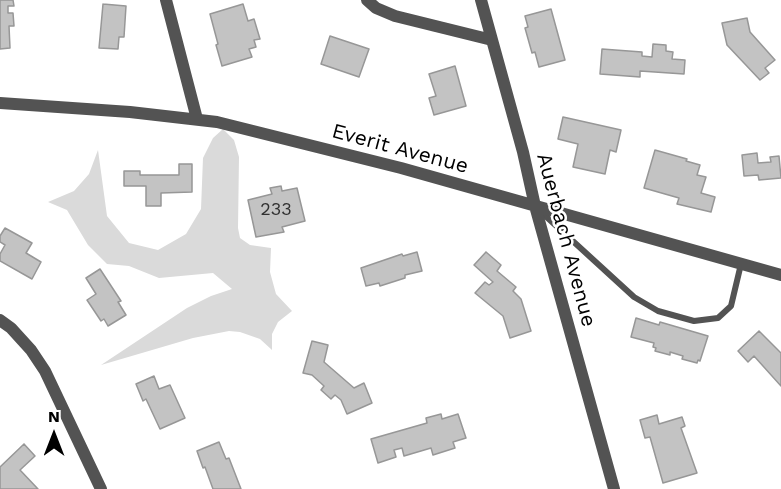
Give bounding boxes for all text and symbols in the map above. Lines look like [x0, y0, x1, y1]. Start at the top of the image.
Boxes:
street label: Everit Avenue [329, 119, 471, 179]
street label: Auerbach Avenue [531, 150, 601, 330]
house number: 233 [260, 199, 292, 221]
north arrow [24, 405, 84, 465]
text: N [48, 407, 60, 426]

